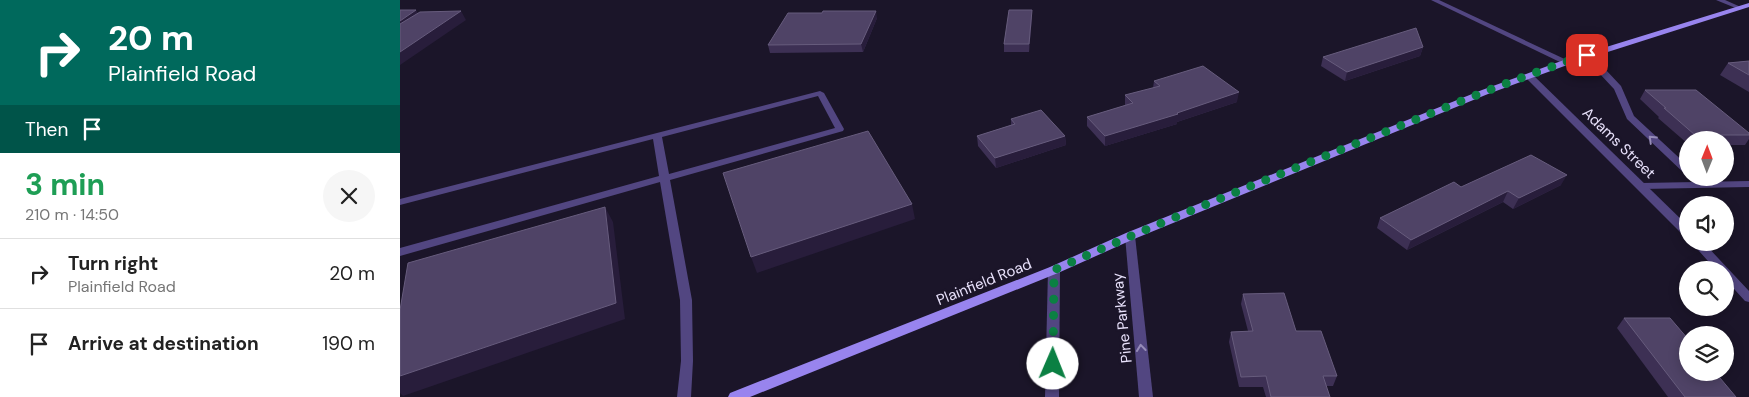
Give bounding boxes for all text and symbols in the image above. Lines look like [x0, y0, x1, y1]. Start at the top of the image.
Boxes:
text: 20 m [108, 15, 194, 61]
icon: right [25, 20, 90, 85]
pin [1566, 34, 1608, 76]
icon: arrive [1573, 41, 1601, 69]
text: Plainfield Road [108, 59, 256, 88]
street label: Adams Street [1578, 103, 1660, 183]
icon: arrive [78, 115, 106, 143]
text: Then [25, 117, 68, 142]
north arrow [1679, 131, 1734, 186]
map controls [1679, 131, 1734, 381]
one-way arrow [1649, 136, 1658, 145]
text: 3 min [25, 165, 105, 204]
button: close [323, 170, 375, 222]
button: sound [1679, 196, 1734, 251]
text: 210 m · 14:50 [25, 204, 119, 225]
text: Turn right [68, 251, 158, 276]
street label: Plainfield Road [933, 254, 1035, 310]
icon: right [25, 260, 53, 288]
text: 20 m [329, 261, 375, 286]
button: search [1679, 261, 1734, 316]
street label: Pine Parkway [1107, 271, 1137, 364]
text: Plainfield Road [68, 276, 176, 297]
button: layers [1679, 326, 1734, 381]
icon: arrive [25, 330, 53, 358]
text: Arrive at destination [68, 331, 259, 356]
text: 190 m [322, 331, 375, 356]
position arrow [1026, 337, 1078, 389]
one-way arrow [1136, 344, 1147, 352]

